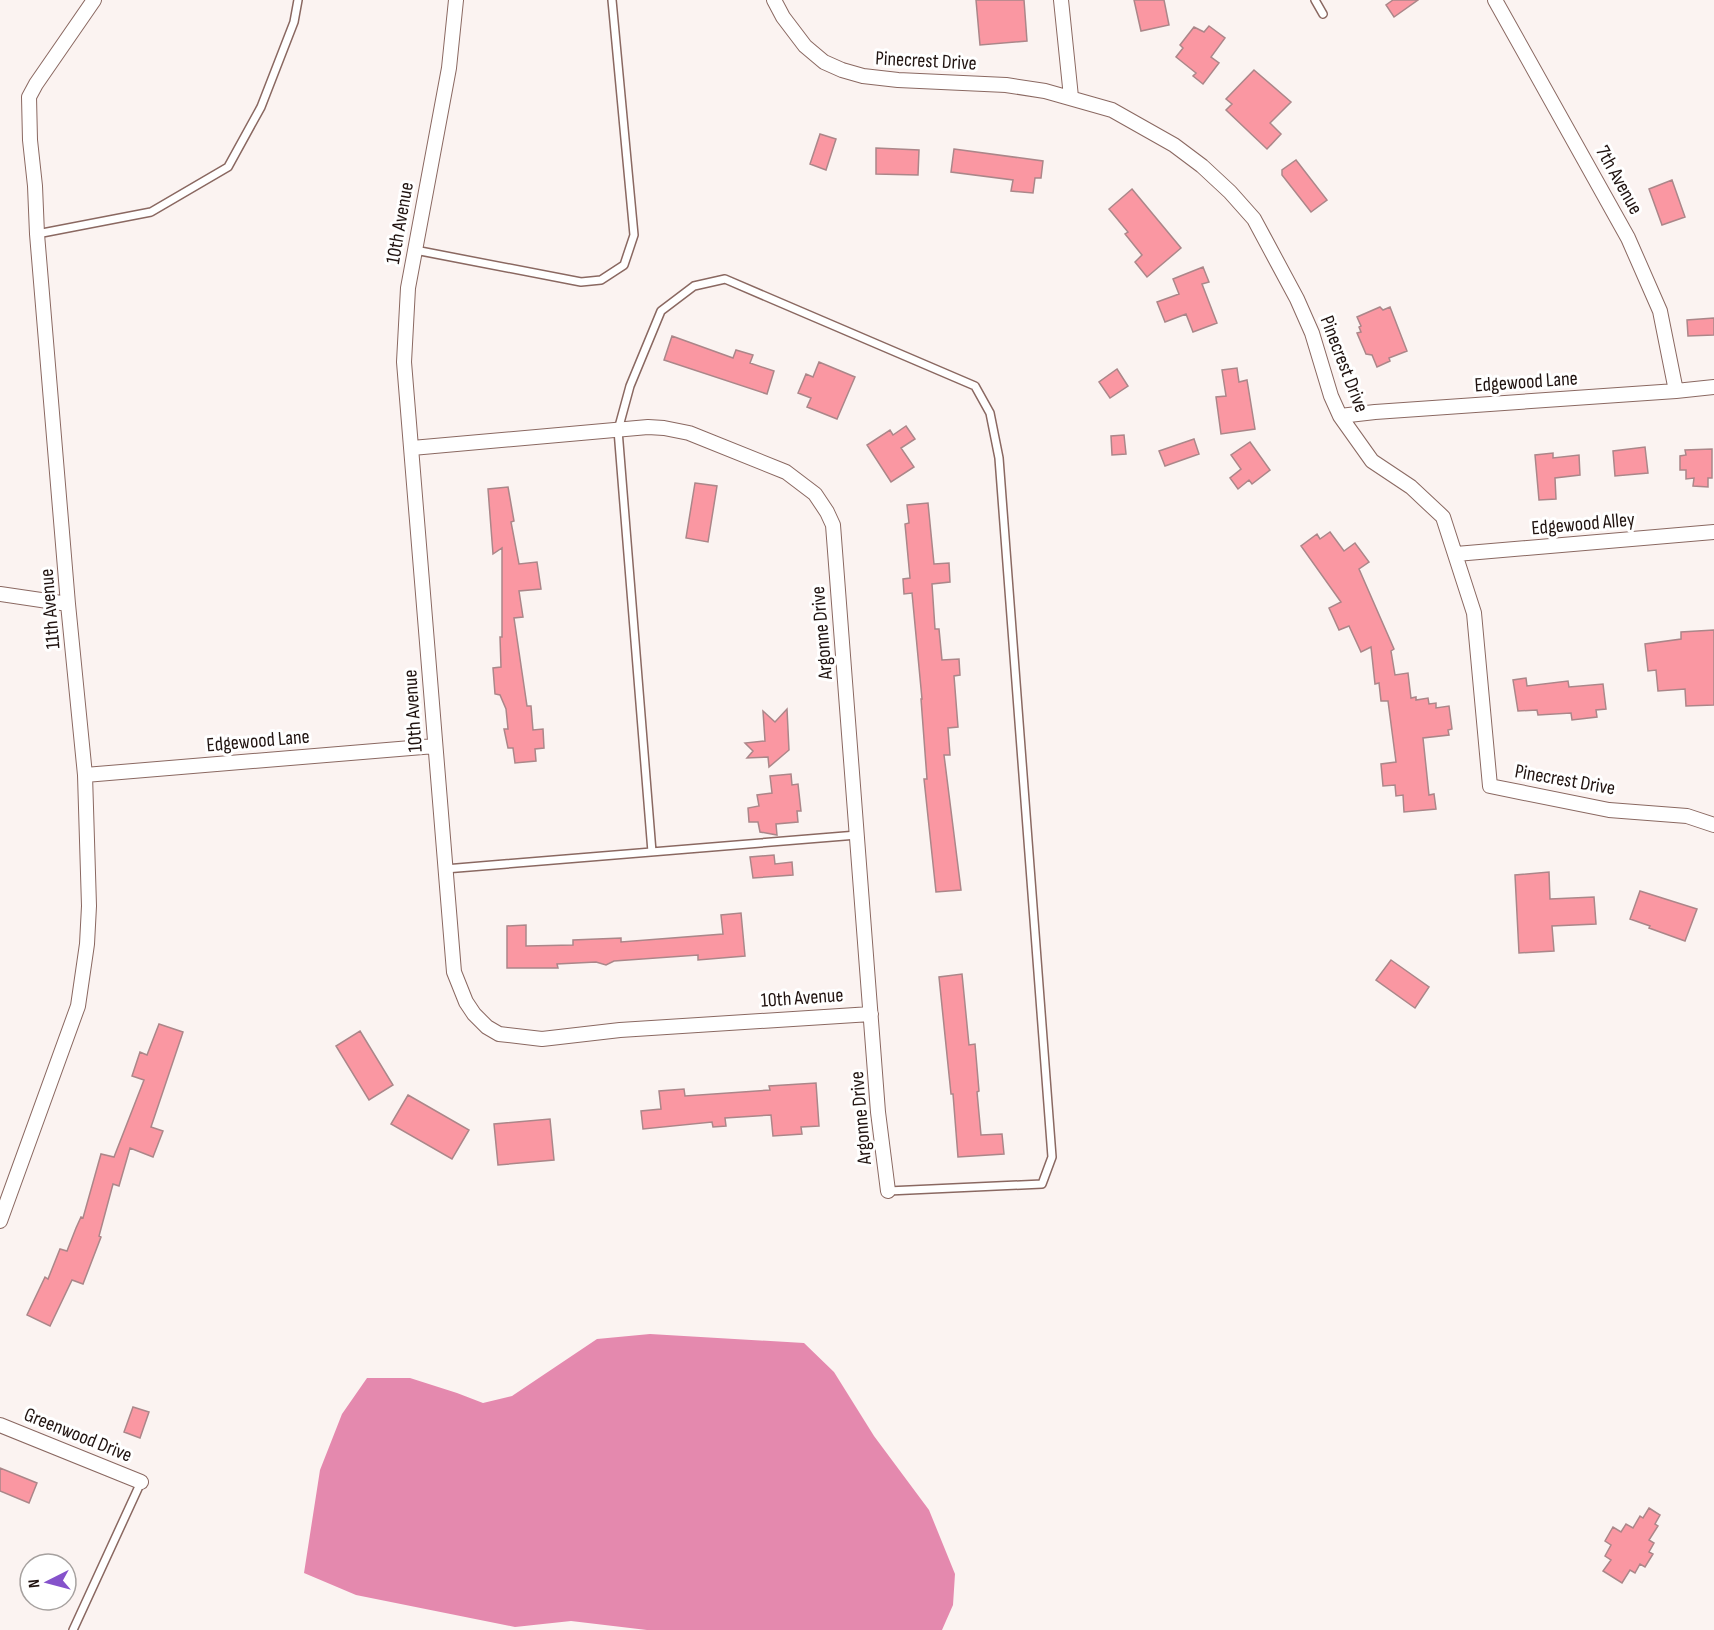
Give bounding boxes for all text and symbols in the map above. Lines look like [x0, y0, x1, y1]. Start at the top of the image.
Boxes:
street label: Pinecrest Drive [875, 46, 977, 76]
street label: 7th Avenue [1590, 141, 1648, 219]
street label: 10th Avenue [381, 180, 419, 266]
street label: Pinecrest Drive [1315, 312, 1373, 416]
street label: Edgewood Lane [1474, 366, 1578, 398]
street label: Edgewood Alley [1530, 508, 1636, 540]
street label: 11th Avenue [35, 568, 65, 650]
street label: Argonne Drive [806, 585, 838, 682]
street label: 10th Avenue [398, 669, 428, 753]
street label: Edgewood Lane [205, 725, 311, 757]
street label: Pinecrest Drive [1513, 759, 1617, 801]
street label: 10th Avenue [760, 983, 844, 1013]
street label: Argonne Drive [845, 1070, 877, 1167]
street label: Greenwood Drive [21, 1402, 135, 1468]
north arrow [18, 1552, 78, 1612]
text: N [25, 1578, 44, 1589]

